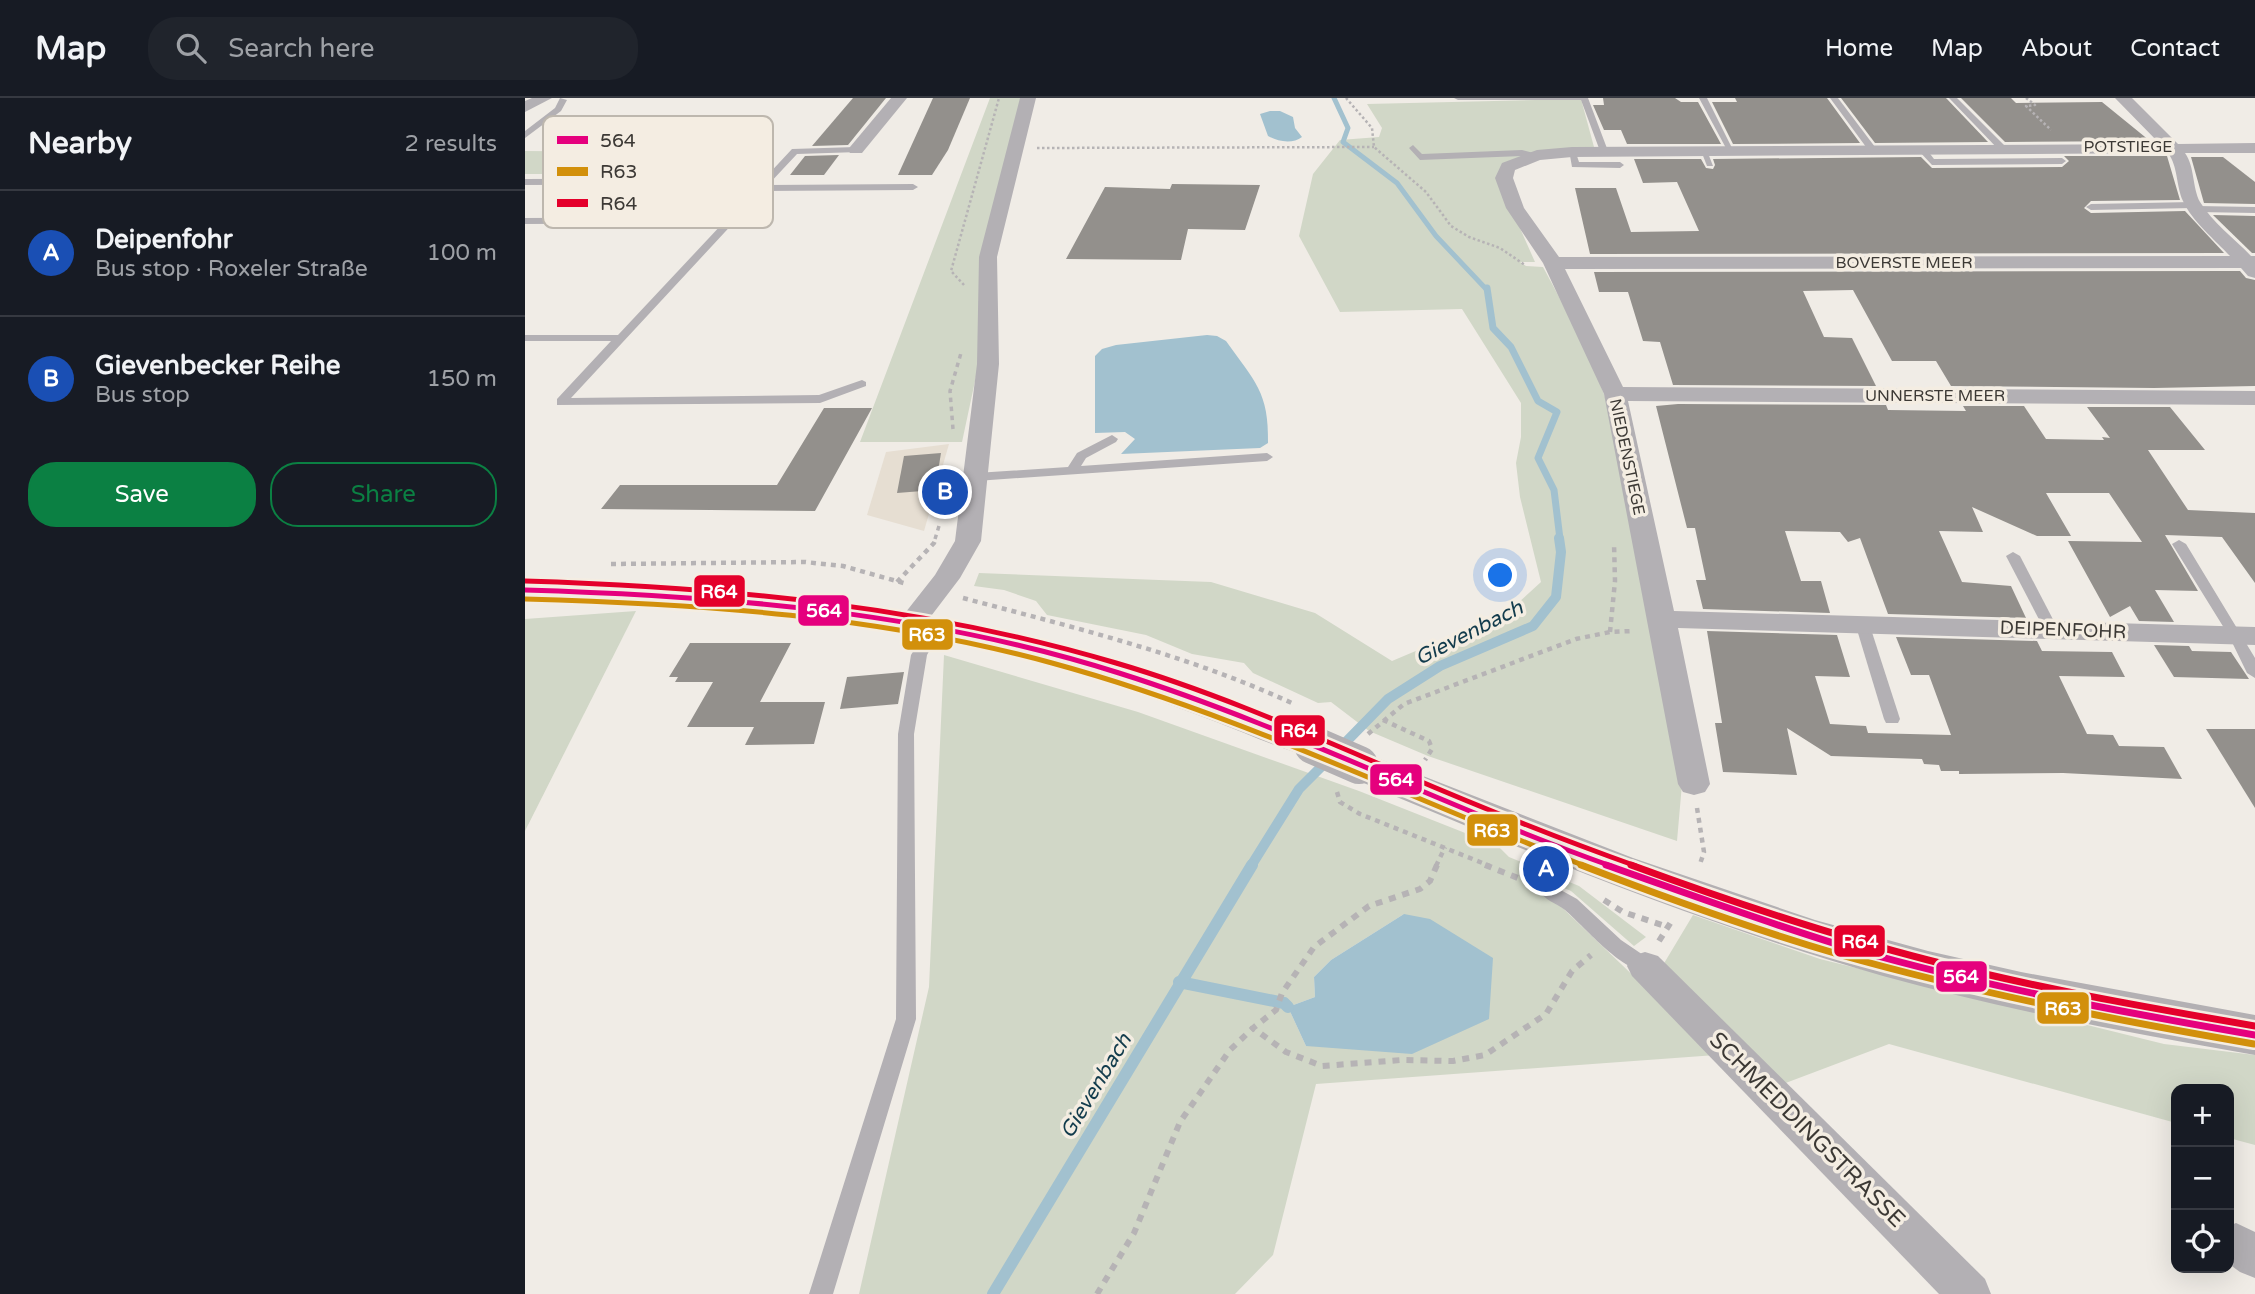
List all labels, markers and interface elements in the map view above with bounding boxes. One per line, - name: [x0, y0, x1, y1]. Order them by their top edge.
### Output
- search box: [148, 17, 638, 80]
- text: Map: [35, 29, 106, 68]
- icon: search: [172, 29, 210, 67]
- text: Search here: [228, 33, 374, 64]
- text: Home: [1825, 34, 1893, 63]
- text: Map: [1931, 34, 1983, 63]
- text: About: [2021, 34, 2092, 63]
- text: Contact: [2130, 34, 2220, 63]
- legend: [543, 116, 773, 228]
- text: Nearby: [28, 125, 132, 162]
- text: 2 results: [404, 130, 497, 158]
- text: 564: [600, 130, 636, 152]
- street label: POTSTIEGE: [2083, 137, 2173, 157]
- text: R63: [600, 161, 637, 183]
- text: R64: [600, 193, 637, 215]
- text: Deipenfohr: [95, 224, 233, 255]
- text: A: [42, 239, 60, 267]
- text: 100 m: [427, 239, 497, 267]
- street label: BOVERSTE MEER: [1835, 253, 1973, 273]
- text: Bus stop · Roxeler Straße: [95, 255, 368, 283]
- text: Gievenbecker Reihe: [95, 350, 341, 381]
- text: B: [43, 365, 59, 393]
- text: 150 m: [427, 365, 497, 393]
- text: Bus stop: [95, 381, 190, 409]
- street label: UNNERSTE MEER: [1865, 386, 2005, 406]
- street label: NIEDENSTIEGE: [1605, 397, 1649, 517]
- button: Save: [28, 462, 256, 527]
- button: Share: [270, 462, 497, 527]
- pin: B: [922, 466, 968, 518]
- your location: [1483, 558, 1517, 592]
- line badge: R64: [693, 574, 746, 608]
- text: R64: [700, 581, 738, 603]
- line badge: 564: [797, 594, 850, 627]
- water label: Gievenbach: [1411, 595, 1528, 671]
- text: 564: [806, 600, 842, 622]
- street label: DEIPENFOHR: [1999, 617, 2127, 643]
- line badge: R63: [901, 618, 954, 651]
- text: R63: [908, 624, 946, 646]
- line badge: R64: [1273, 714, 1326, 747]
- text: R64: [1280, 720, 1318, 742]
- line badge: 564: [1369, 763, 1423, 796]
- text: 564: [1378, 769, 1414, 791]
- line badge: R63: [1466, 813, 1519, 847]
- text: R63: [1473, 820, 1511, 842]
- pin: A: [1523, 843, 1569, 895]
- line badge: R64: [1833, 924, 1886, 958]
- text: R64: [1841, 931, 1879, 953]
- line badge: 564: [1935, 960, 1988, 993]
- text: 564: [1943, 966, 1979, 988]
- line badge: R63: [2036, 991, 2090, 1025]
- text: R63: [2044, 998, 2082, 1020]
- street label: SCHMEDDINGSTRASSE: [1703, 1026, 1911, 1234]
- water label: Gievenbach: [1055, 1028, 1138, 1143]
- map controls: [2171, 1084, 2234, 1273]
- button: +: [2171, 1084, 2234, 1147]
- button: −: [2171, 1147, 2234, 1210]
- button: locate: [2171, 1210, 2234, 1273]

